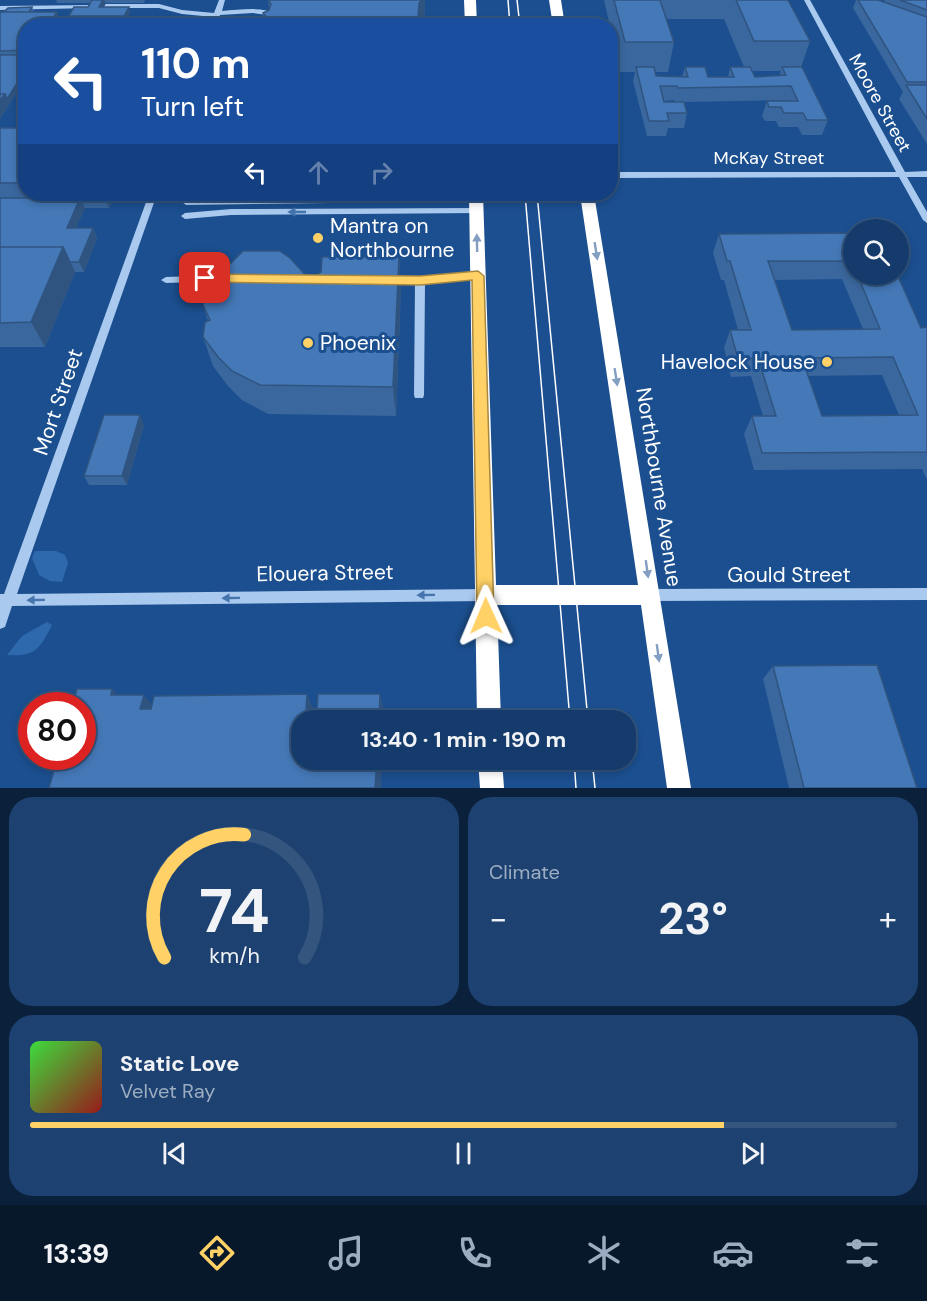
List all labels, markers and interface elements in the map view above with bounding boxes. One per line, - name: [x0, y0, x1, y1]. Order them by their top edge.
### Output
- text: 110 m: [141, 36, 251, 91]
- icon: left: [42, 42, 120, 120]
- street label: Moore Street: [843, 50, 917, 156]
- text: Turn left: [141, 89, 244, 124]
- street label: McKay Street: [714, 146, 824, 170]
- icon: left: [239, 156, 272, 189]
- icon: ahead: [302, 156, 335, 189]
- icon: right: [365, 156, 398, 189]
- one-way arrow: [287, 207, 306, 217]
- place label: Mantra on Northbourne: [330, 212, 454, 264]
- map controls: [843, 219, 909, 285]
- button: search: [843, 219, 909, 285]
- marker: Mantra on Northbourne: [311, 231, 325, 245]
- one-way arrow: [472, 233, 482, 252]
- one-way arrow: [592, 242, 601, 261]
- pin: [179, 252, 230, 303]
- icon: arrive: [188, 261, 221, 294]
- place label: Phoenix: [320, 329, 396, 357]
- marker: Phoenix: [301, 336, 315, 350]
- street label: Mort Street: [27, 345, 89, 459]
- place label: Havelock House: [661, 348, 815, 376]
- marker: Havelock House: [820, 355, 834, 369]
- one-way arrow: [612, 367, 621, 386]
- street label: Northbourne Avenue: [629, 385, 689, 589]
- street label: Elouera Street: [256, 558, 394, 588]
- one-way arrow: [642, 560, 651, 579]
- street label: Gould Street: [727, 561, 851, 589]
- position arrow: [454, 584, 518, 648]
- one-way arrow: [417, 591, 436, 600]
- one-way arrow: [222, 593, 241, 603]
- one-way arrow: [27, 595, 46, 604]
- one-way arrow: [654, 644, 663, 663]
- speed limit sign: 80: [18, 692, 96, 770]
- text: 13:40 · 1 min · 190 m: [361, 725, 566, 754]
- text: Climate: [489, 859, 560, 885]
- text: 74: [199, 870, 269, 951]
- text: 23°: [658, 889, 728, 948]
- text: −: [489, 897, 507, 940]
- text: +: [879, 897, 897, 940]
- text: km/h: [209, 943, 259, 971]
- text: Static Love: [120, 1049, 240, 1078]
- text: Velvet Ray: [120, 1078, 215, 1104]
- icon: previous: [158, 1137, 191, 1170]
- icon: pause: [447, 1137, 480, 1170]
- icon: next: [736, 1137, 769, 1170]
- icon: directions: [196, 1232, 238, 1274]
- icon: music: [325, 1232, 367, 1274]
- icon: phone: [454, 1232, 496, 1274]
- icon: climate: [583, 1232, 625, 1274]
- icon: car: [712, 1232, 754, 1274]
- icon: filters: [841, 1232, 883, 1274]
- text: 13:39: [44, 1236, 109, 1271]

